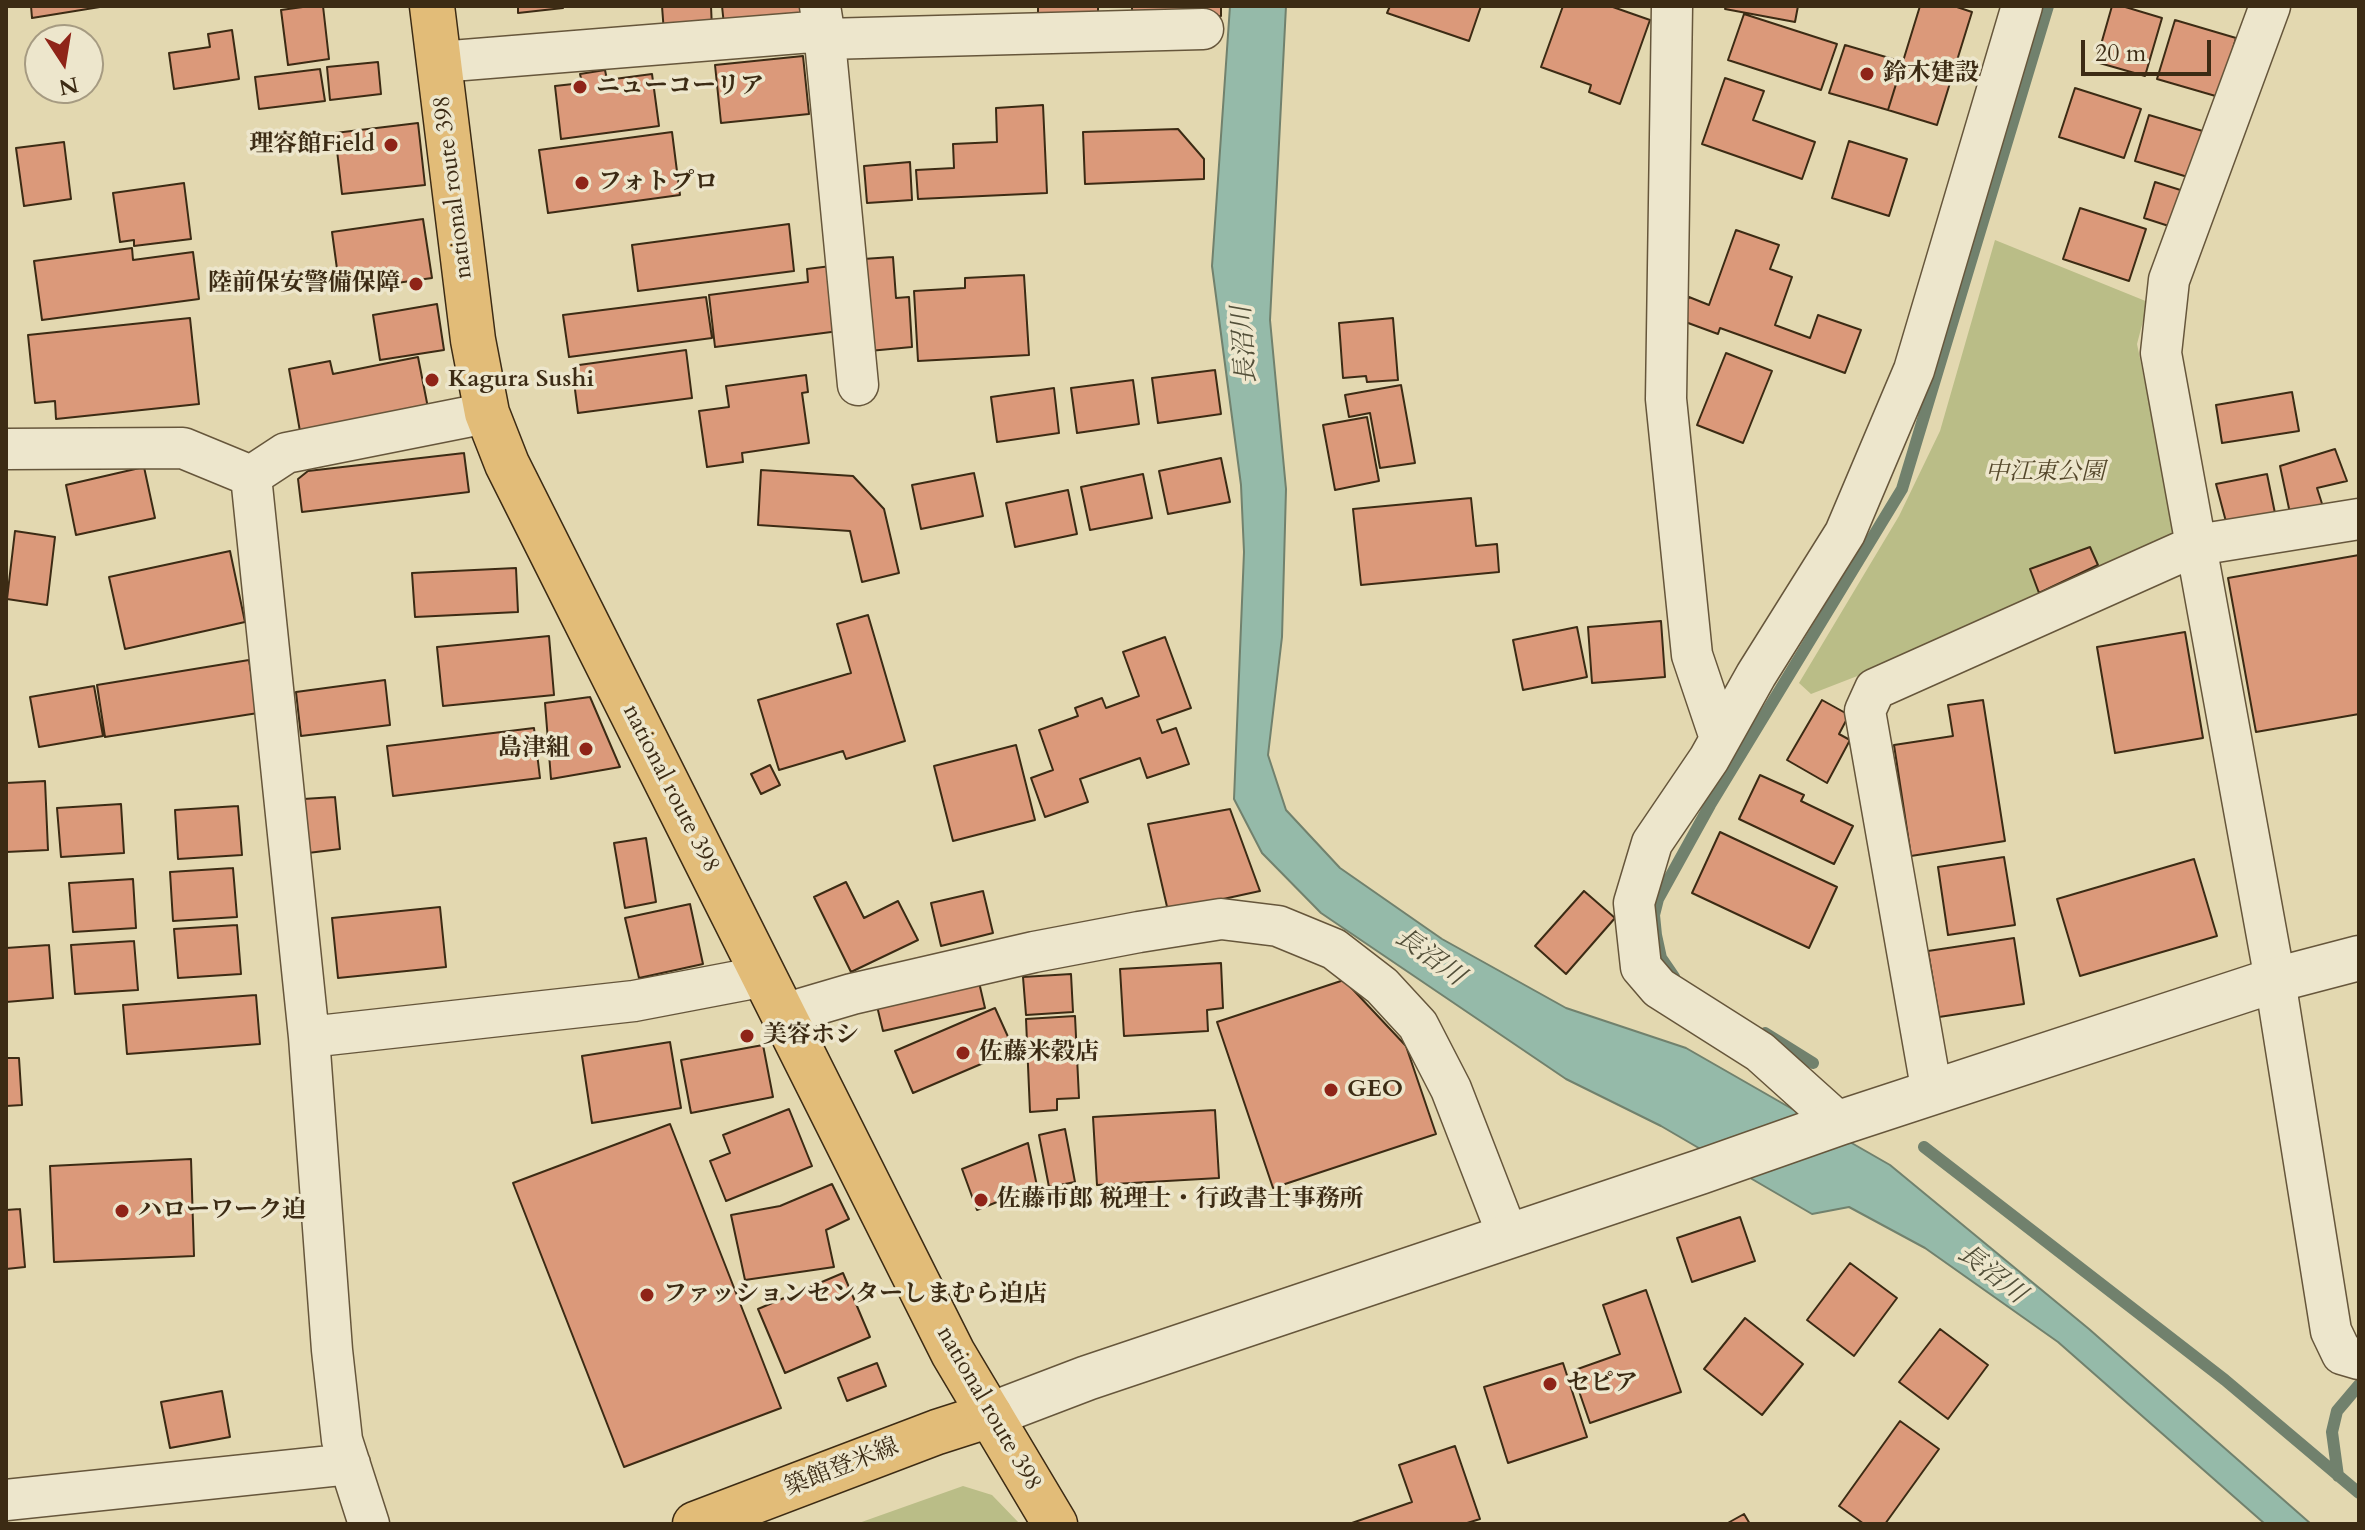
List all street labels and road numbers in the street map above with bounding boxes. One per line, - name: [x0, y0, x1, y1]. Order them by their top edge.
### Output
- street label: national route 398: [428, 94, 480, 280]
- street label: national route 398: [615, 700, 725, 878]
- street label: national route 398: [929, 1322, 1047, 1496]
- street label: 築館登米線: [781, 1433, 903, 1503]

